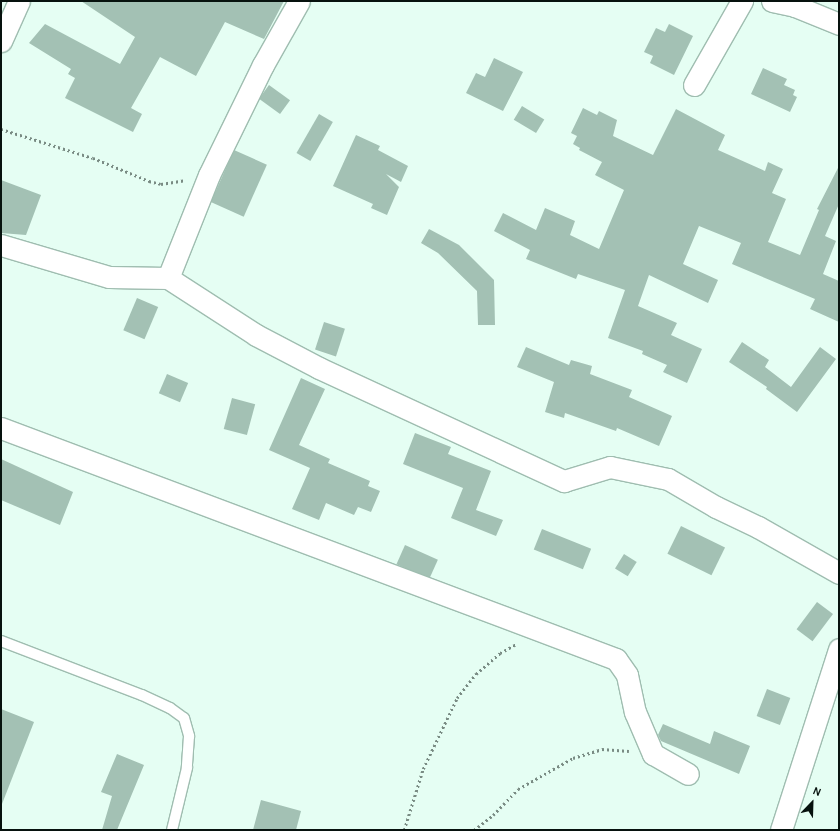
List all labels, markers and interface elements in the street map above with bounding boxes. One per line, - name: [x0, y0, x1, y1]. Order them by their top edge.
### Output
- north arrow: [792, 783, 832, 823]
- text: N: [811, 784, 823, 799]

